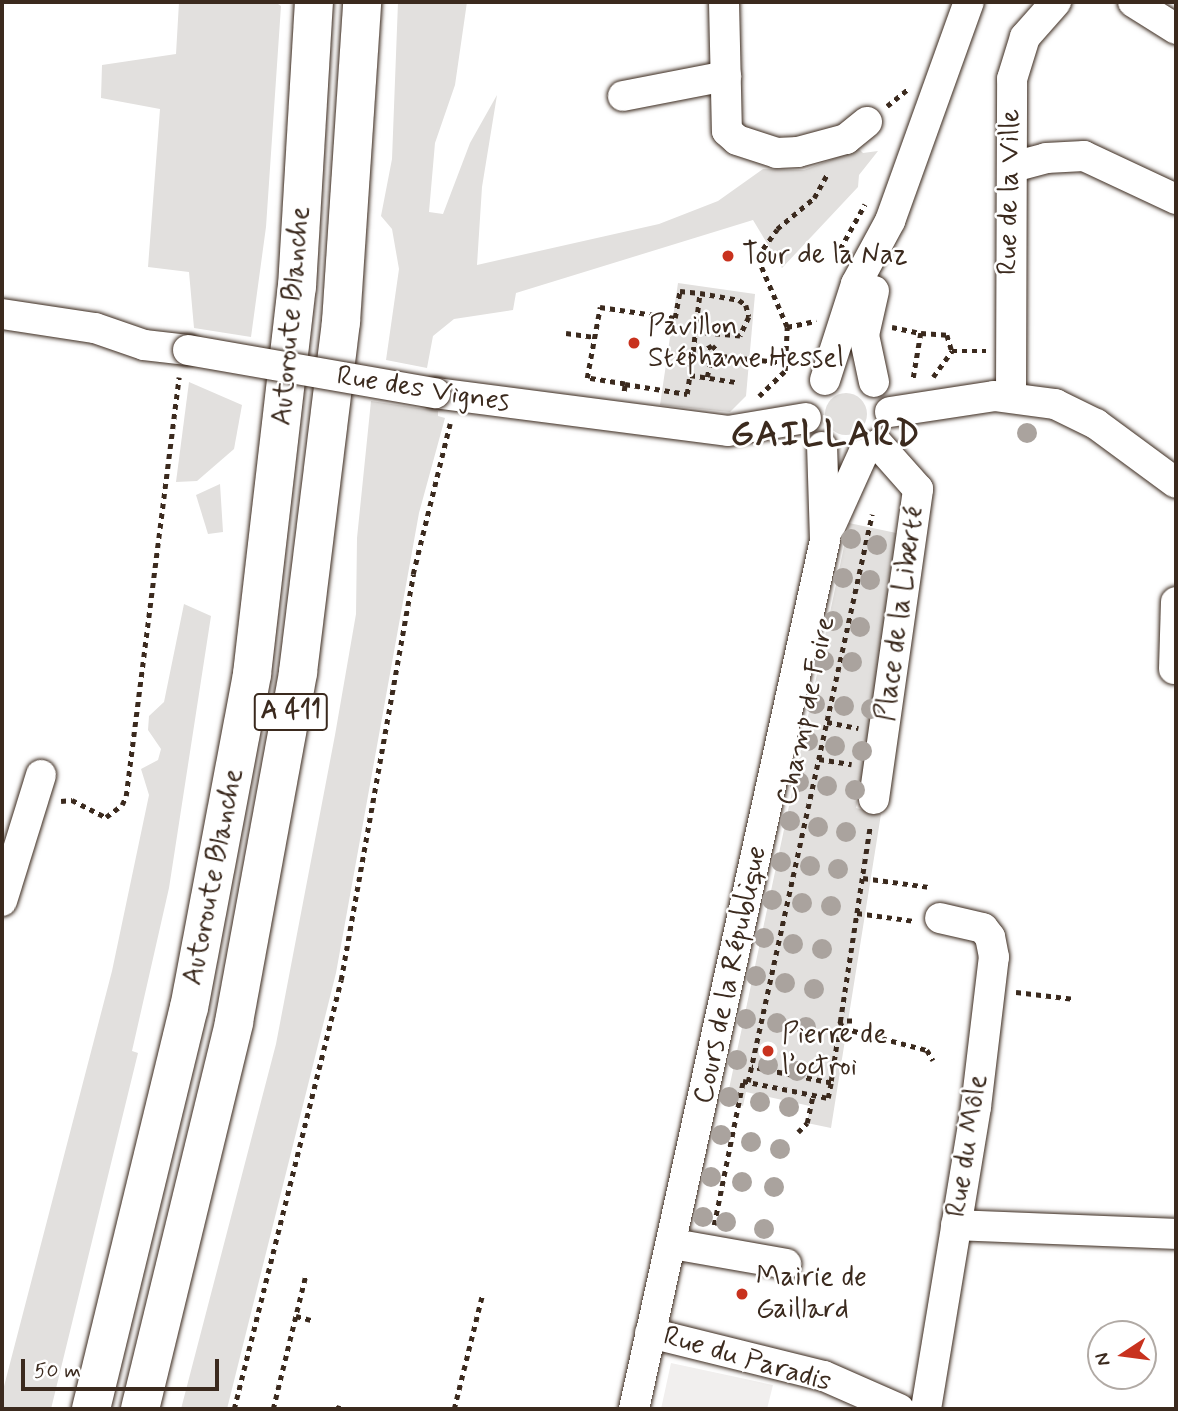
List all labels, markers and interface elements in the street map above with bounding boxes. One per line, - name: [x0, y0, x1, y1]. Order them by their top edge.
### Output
- street label: Rue de la Ville: [992, 110, 1028, 274]
- street label: Autoroute Blanche: [265, 201, 319, 431]
- place label: Tour de la Naz: [742, 239, 908, 273]
- marker: Tour de la Naz: [720, 248, 736, 264]
- place label: Pavillon Stéphane Hessel: [648, 310, 843, 376]
- marker: Pavillon Stéphane Hessel: [626, 335, 642, 351]
- street label: Rue des Vignes: [331, 359, 515, 421]
- district label: GAILLARD: [733, 414, 919, 456]
- street label: Place de la Liberté: [869, 504, 933, 724]
- street label: Champ de Foire: [771, 615, 843, 807]
- road number: A 411: [252, 690, 330, 734]
- street label: Autoroute Blanche: [176, 762, 252, 992]
- street label: Cours de la République: [687, 844, 775, 1106]
- place label: Pierre de l’octroi: [782, 1018, 887, 1084]
- marker: Pierre de l’octroi: [760, 1043, 776, 1059]
- street label: Rue du Môle: [941, 1075, 995, 1217]
- place label: Mairie de Gaillard: [756, 1261, 868, 1327]
- marker: Mairie de Gaillard: [734, 1286, 750, 1302]
- street label: Rue du Paradis: [661, 1320, 833, 1400]
- north arrow: [1087, 1320, 1157, 1390]
- scale bar: [24, 1344, 222, 1388]
- text: N: [1089, 1350, 1117, 1368]
- text: 50 m: [34, 1357, 81, 1385]

